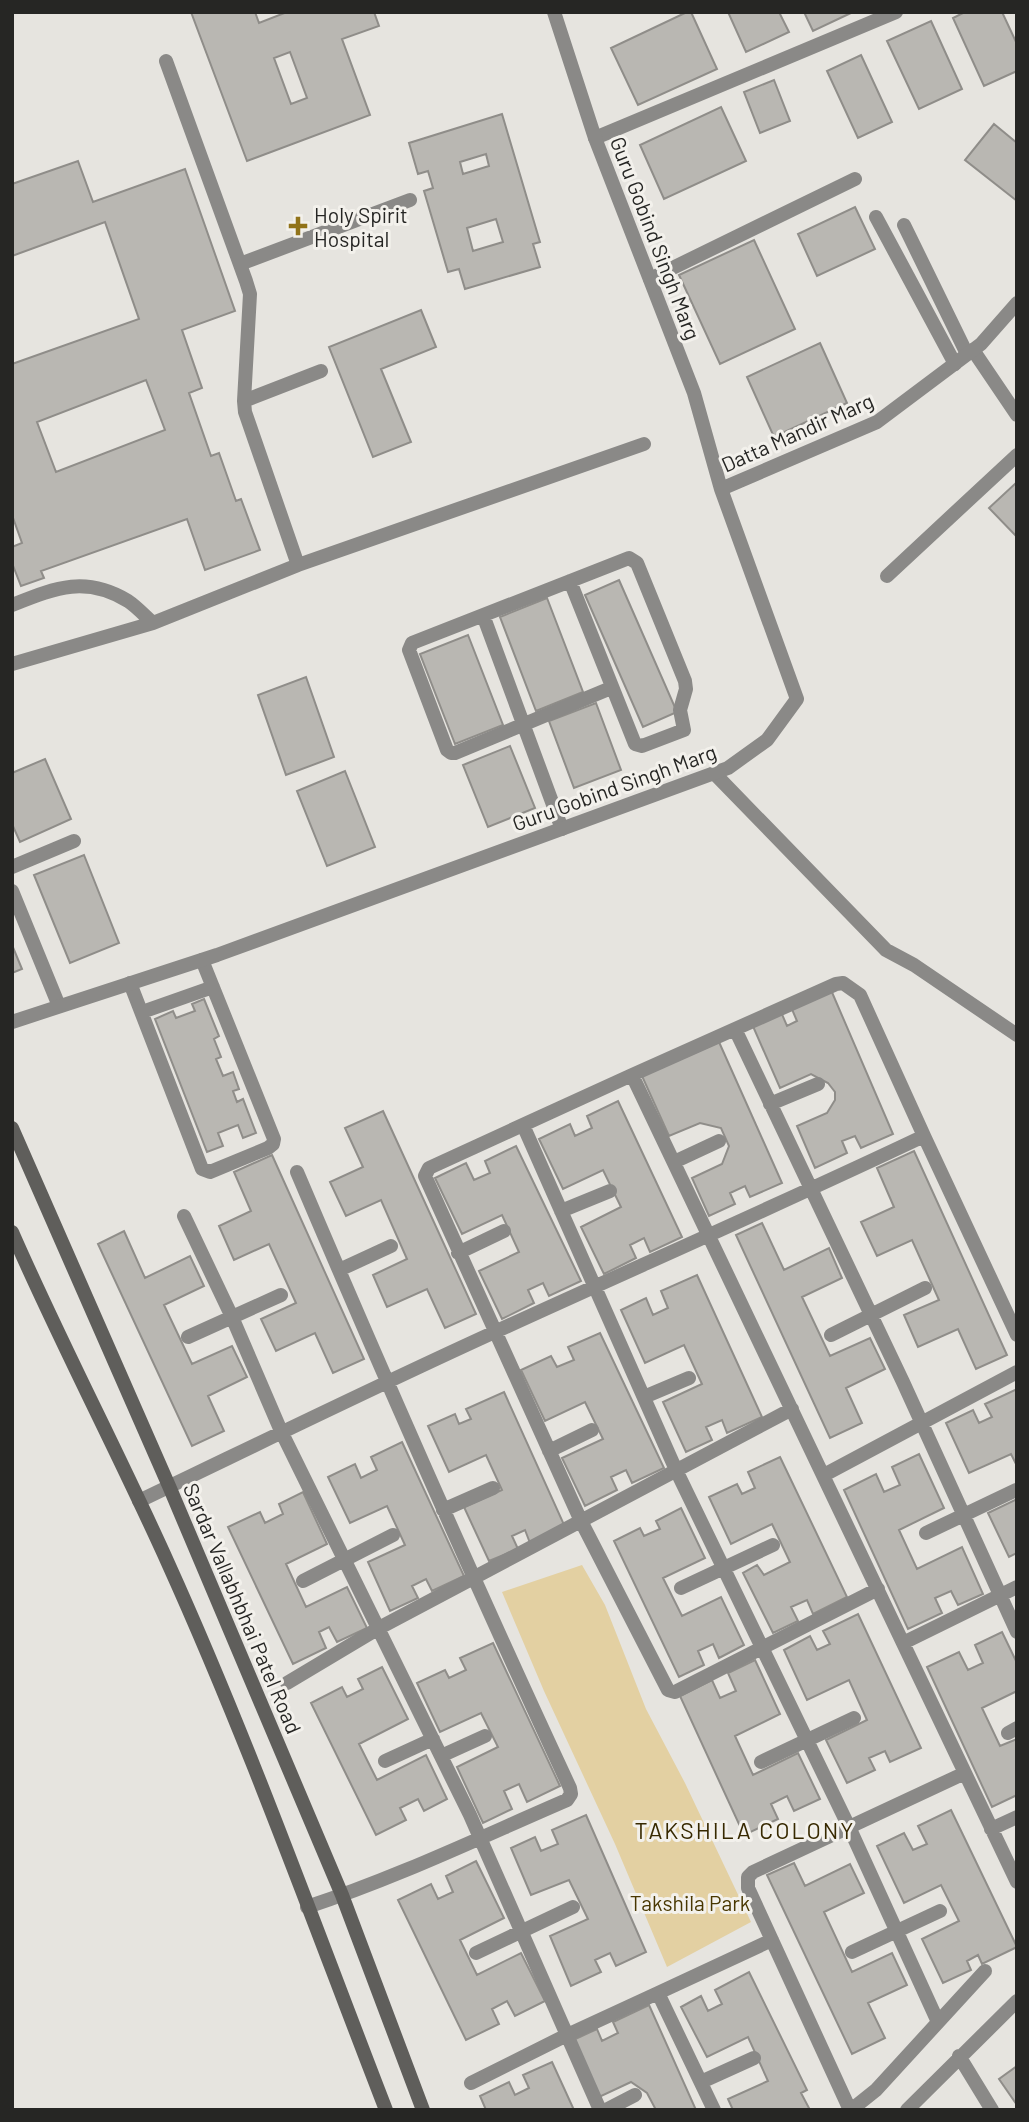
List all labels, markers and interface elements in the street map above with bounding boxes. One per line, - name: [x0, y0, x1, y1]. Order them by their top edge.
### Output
- street label: Guru Gobind Singh Marg: [606, 133, 706, 343]
- place label: Holy Spirit Hospital: [314, 202, 408, 251]
- marker: Holy Spirit Hospital: [288, 216, 308, 236]
- street label: Datta Mandir Marg: [717, 387, 877, 477]
- street label: Guru Gobind Singh Marg: [509, 738, 719, 836]
- street label: Sardar Vallabhbhai Patel Road: [179, 1479, 307, 1737]
- district label: TAKSHILA COLONY: [635, 1816, 855, 1844]
- park label: Takshila Park: [630, 1890, 750, 1915]

